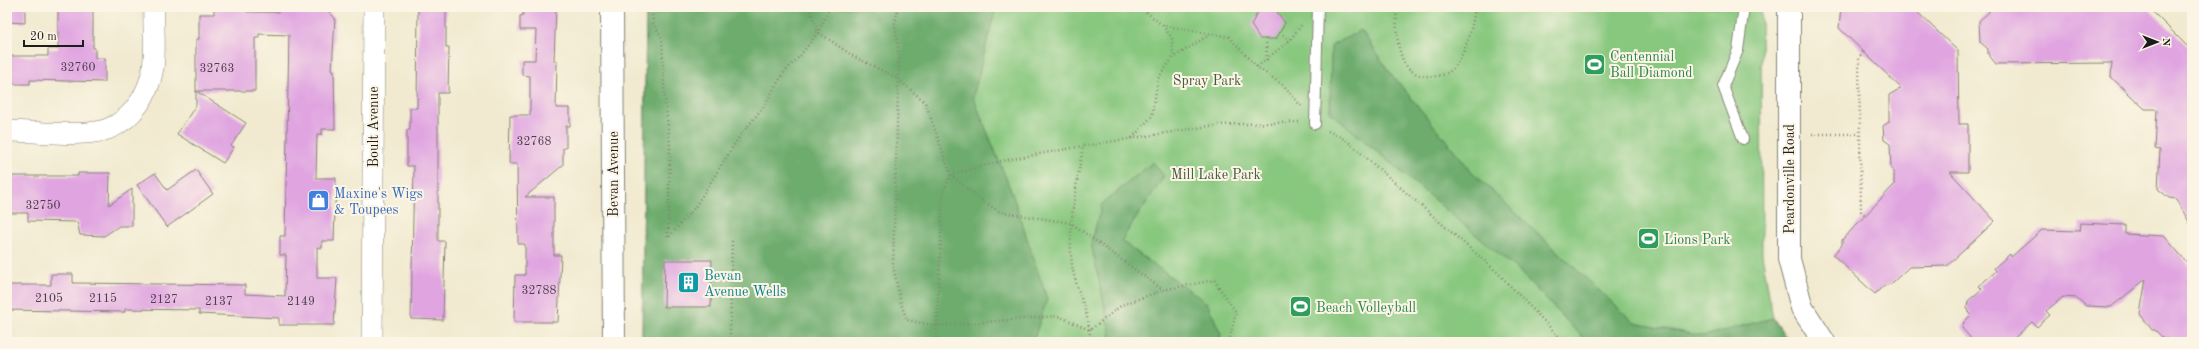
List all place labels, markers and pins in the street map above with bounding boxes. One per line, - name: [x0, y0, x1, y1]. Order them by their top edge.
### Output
- place label: Centennial Ball Diamond: [1610, 50, 1693, 80]
- sports icon: Centennial Ball Diamond: [1582, 51, 1608, 77]
- place label: Maxine's Wigs & Toupees: [334, 187, 423, 217]
- shop icon: Maxine's Wigs & Toupees: [306, 188, 332, 214]
- sports icon: Lions Park: [1636, 226, 1662, 252]
- place label: Lions Park: [1664, 233, 1731, 247]
- place label: Bevan Avenue Wells: [704, 269, 786, 299]
- building icon: Bevan Avenue Wells: [675, 270, 701, 296]
- sports icon: Beach Volleyball: [1287, 294, 1313, 320]
- place label: Beach Volleyball: [1316, 301, 1416, 315]

